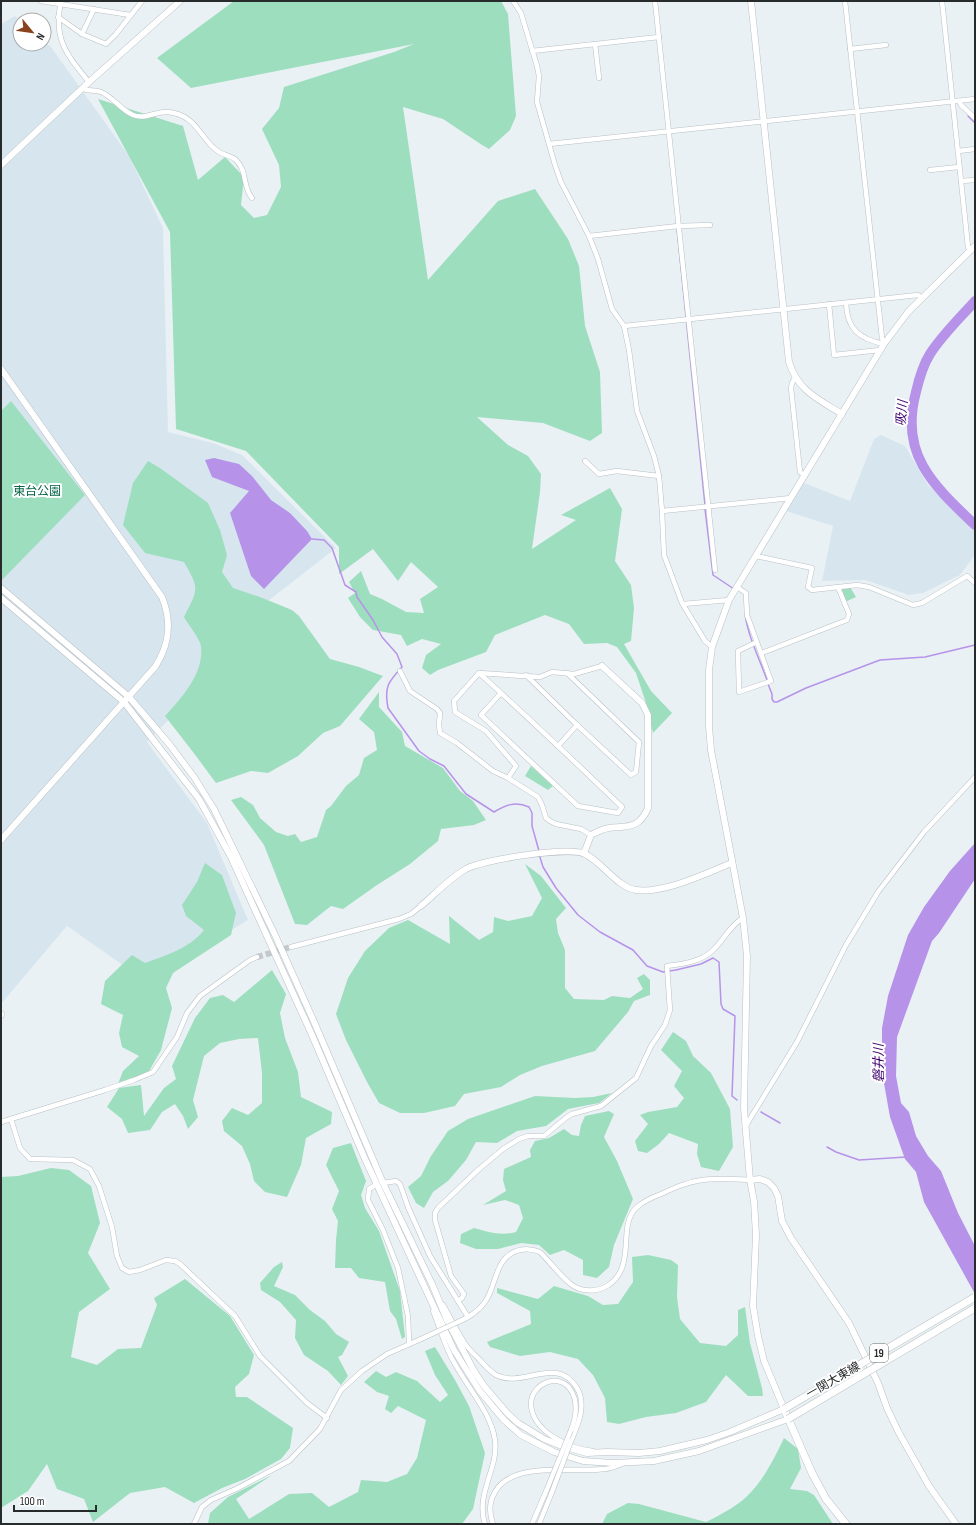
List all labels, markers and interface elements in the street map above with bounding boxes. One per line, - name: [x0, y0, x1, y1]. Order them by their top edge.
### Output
- north arrow: [12, 12, 52, 52]
- text: N: [33, 31, 47, 42]
- water label: 吸川: [893, 397, 911, 427]
- park label: 東台公園: [13, 484, 61, 499]
- water label: 磐井川: [871, 1041, 887, 1083]
- road number: 19: [870, 1344, 888, 1362]
- street label: 一関大東線: [804, 1359, 863, 1402]
- scale bar: [14, 1487, 96, 1513]
- text: 100 m: [20, 1494, 45, 1509]

